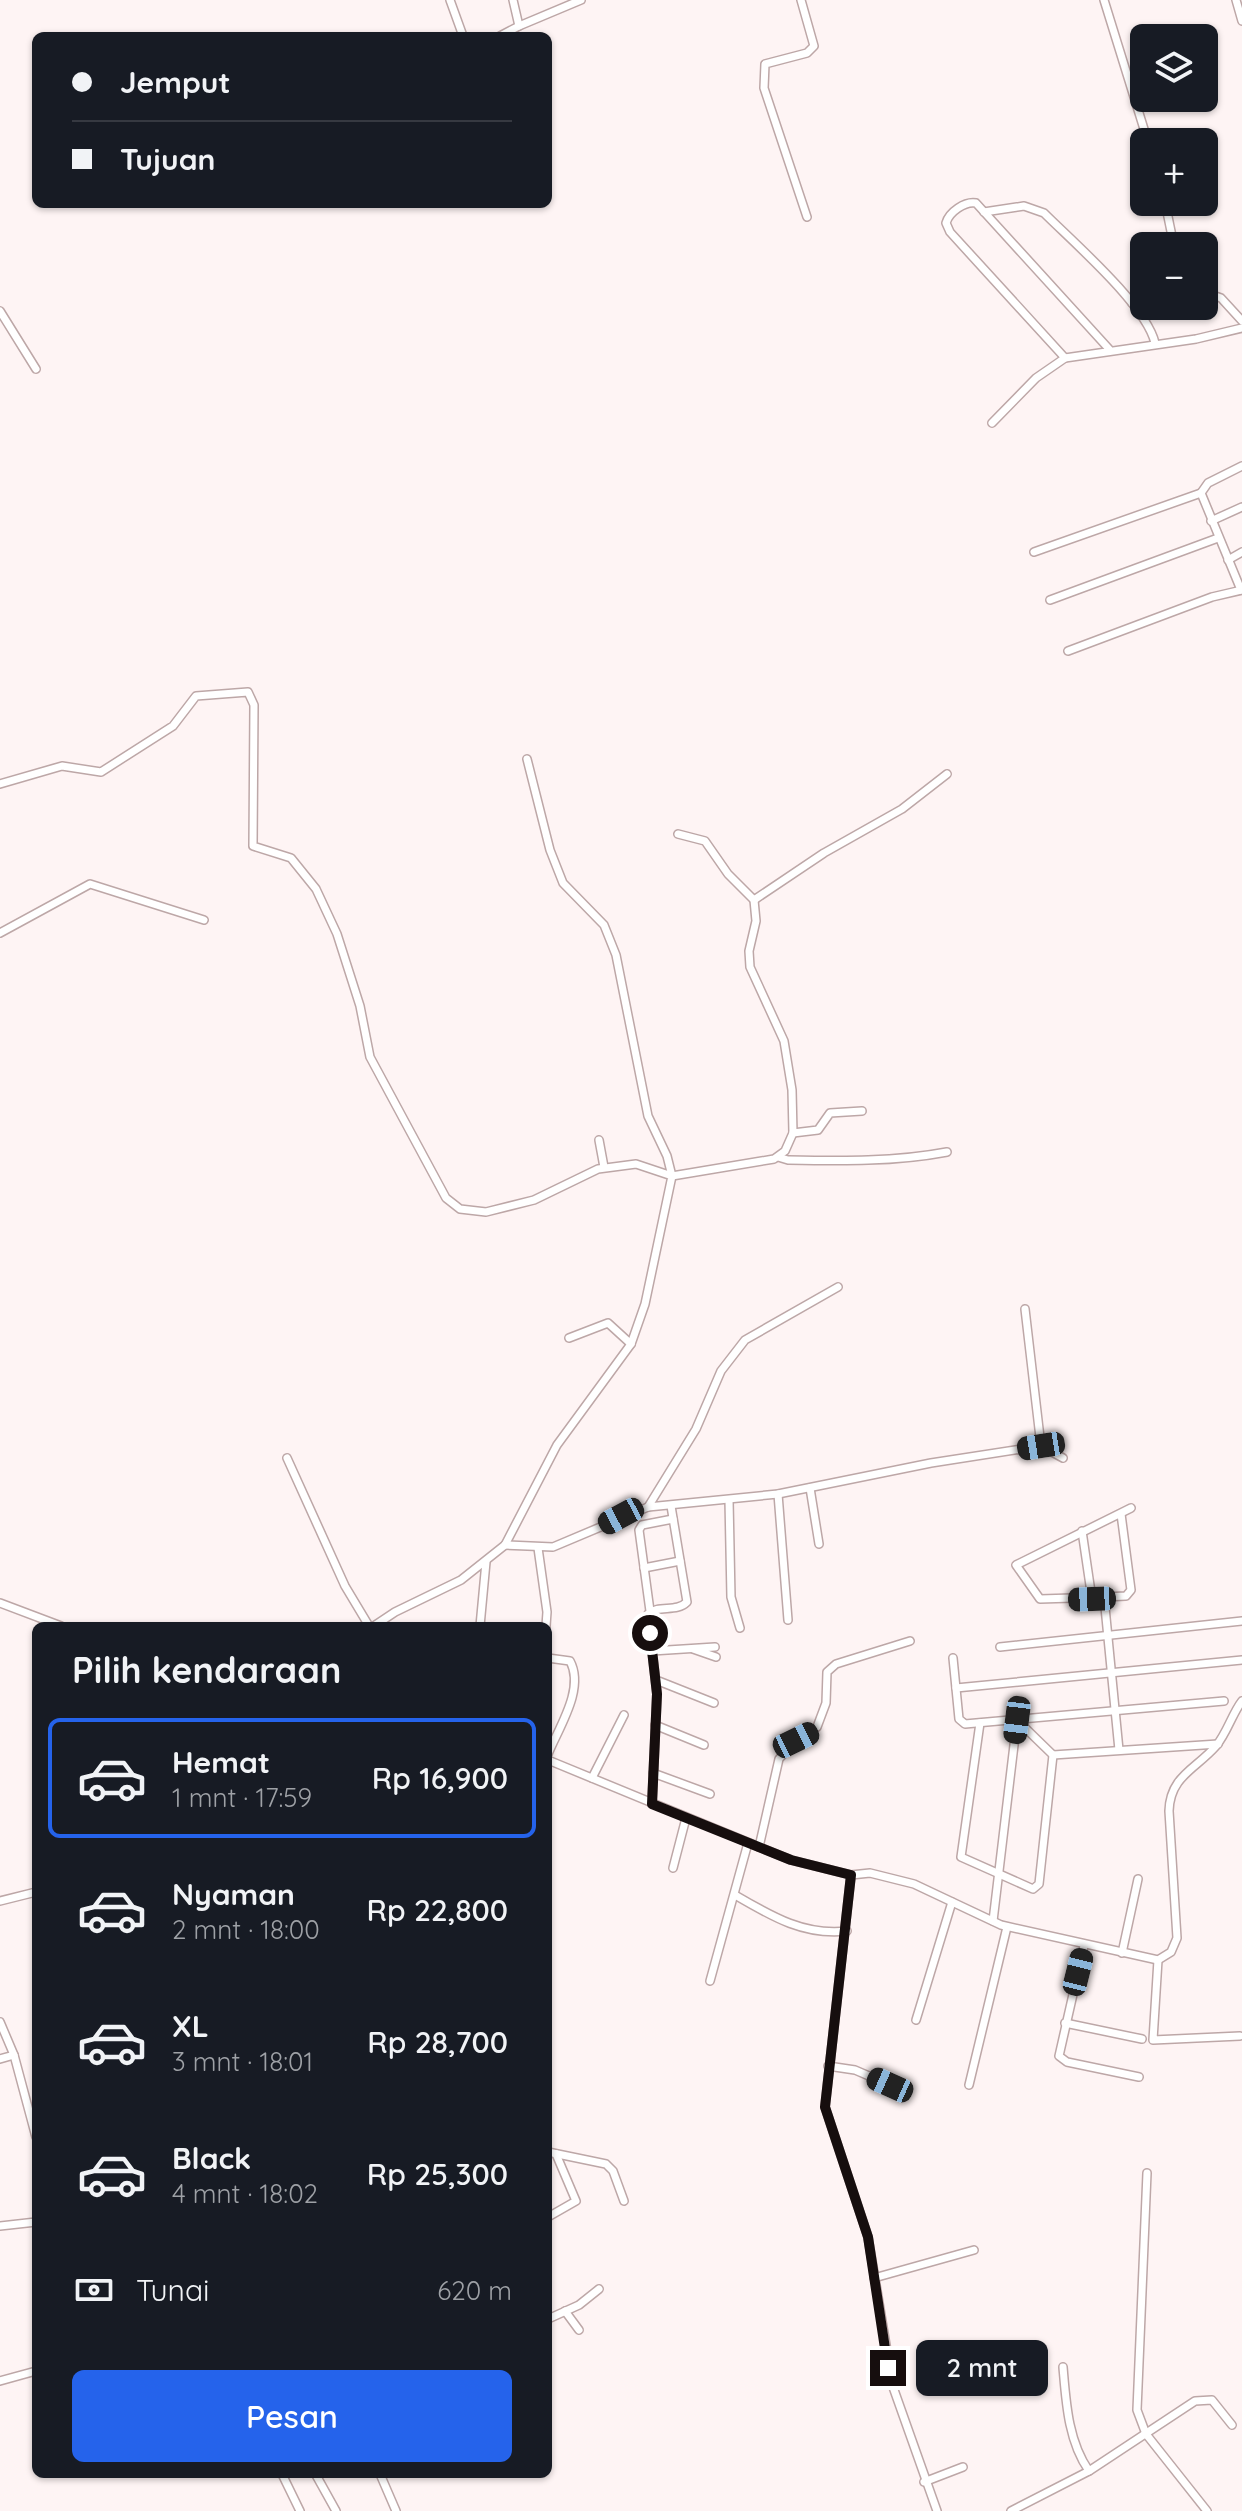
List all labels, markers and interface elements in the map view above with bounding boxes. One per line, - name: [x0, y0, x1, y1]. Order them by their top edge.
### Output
- map controls: [1130, 24, 1218, 320]
- button: layers: [1130, 24, 1218, 112]
- text: Jemput: [120, 63, 231, 101]
- button: +: [1130, 128, 1218, 216]
- text: Tujuan: [120, 140, 215, 178]
- button: −: [1130, 232, 1218, 320]
- car: [1015, 1430, 1067, 1462]
- car: [594, 1494, 648, 1538]
- car: [1068, 1586, 1116, 1612]
- route start: [632, 1615, 668, 1651]
- text: Pilih kendaraan: [72, 1647, 341, 1692]
- car: [1002, 1695, 1032, 1745]
- car: [769, 1719, 823, 1761]
- icon: car: [76, 1742, 148, 1814]
- text: Hemat: [172, 1743, 270, 1781]
- text: Rp 16,900: [372, 1759, 508, 1797]
- text: 1 mnt · 17:59: [172, 1781, 312, 1814]
- icon: car: [76, 1874, 148, 1946]
- text: Nyaman: [172, 1875, 295, 1913]
- text: Rp 22,800: [366, 1891, 508, 1929]
- text: 2 mnt · 18:00: [172, 1913, 320, 1946]
- car: [1061, 1946, 1095, 1998]
- icon: car: [76, 2006, 148, 2078]
- text: XL: [172, 2007, 209, 2045]
- text: Rp 28,700: [367, 2023, 508, 2061]
- text: 3 mnt · 18:01: [172, 2045, 313, 2078]
- car: [863, 2064, 917, 2106]
- icon: car: [76, 2138, 148, 2210]
- text: Black: [172, 2139, 251, 2177]
- text: Rp 25,300: [367, 2155, 508, 2193]
- text: 4 mnt · 18:02: [172, 2177, 318, 2210]
- icon: cash: [72, 2268, 116, 2312]
- text: Tunai: [136, 2271, 210, 2309]
- text: 620 m: [437, 2274, 512, 2307]
- callout: 2 mnt: [916, 2340, 1048, 2396]
- route end: [870, 2350, 906, 2386]
- text: 2 mnt: [946, 2351, 1018, 2384]
- button: Pesan: [72, 2370, 512, 2462]

